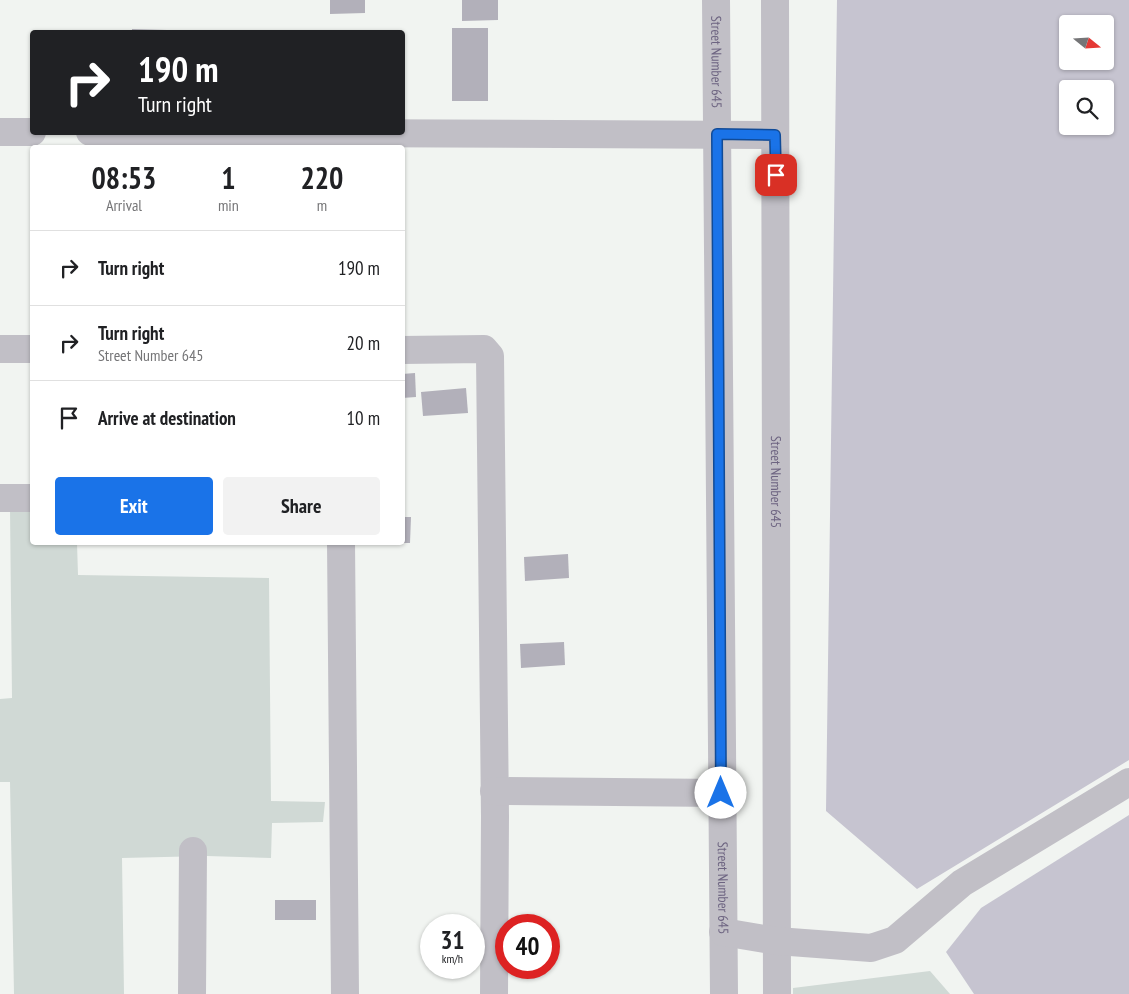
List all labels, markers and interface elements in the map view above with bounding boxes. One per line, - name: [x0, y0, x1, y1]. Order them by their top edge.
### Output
- north arrow: [1059, 15, 1114, 70]
- map controls: [1059, 15, 1114, 135]
- street label: Street Number 645: [707, 16, 726, 108]
- text: 190 m: [138, 46, 219, 92]
- icon: right: [55, 50, 120, 115]
- button: search: [1059, 80, 1114, 135]
- text: Turn right: [138, 90, 212, 118]
- pin: [755, 154, 797, 196]
- text: 08:53: [92, 158, 156, 197]
- text: 1: [221, 158, 236, 197]
- text: 220: [300, 158, 343, 197]
- icon: arrive: [762, 161, 790, 189]
- text: Arrival: [106, 195, 142, 215]
- text: min: [218, 195, 239, 215]
- text: m: [317, 195, 327, 215]
- icon: right: [55, 254, 83, 282]
- text: Turn right: [98, 256, 164, 280]
- text: 190 m: [338, 256, 380, 280]
- text: Turn right: [98, 321, 164, 345]
- icon: right: [55, 329, 83, 357]
- text: 20 m: [347, 331, 380, 355]
- text: Street Number 645: [98, 345, 203, 365]
- icon: arrive: [55, 404, 83, 432]
- text: Arrive at destination: [98, 406, 236, 430]
- text: 10 m: [347, 406, 380, 430]
- street label: Street Number 645: [767, 436, 785, 528]
- button: Exit: [55, 477, 213, 535]
- button: Share: [223, 477, 380, 535]
- position arrow: [694, 766, 746, 818]
- street label: Street Number 645: [714, 842, 733, 934]
- speed limit sign: 40: [495, 914, 560, 979]
- text: 31: [441, 924, 464, 956]
- text: km/h: [442, 951, 463, 966]

